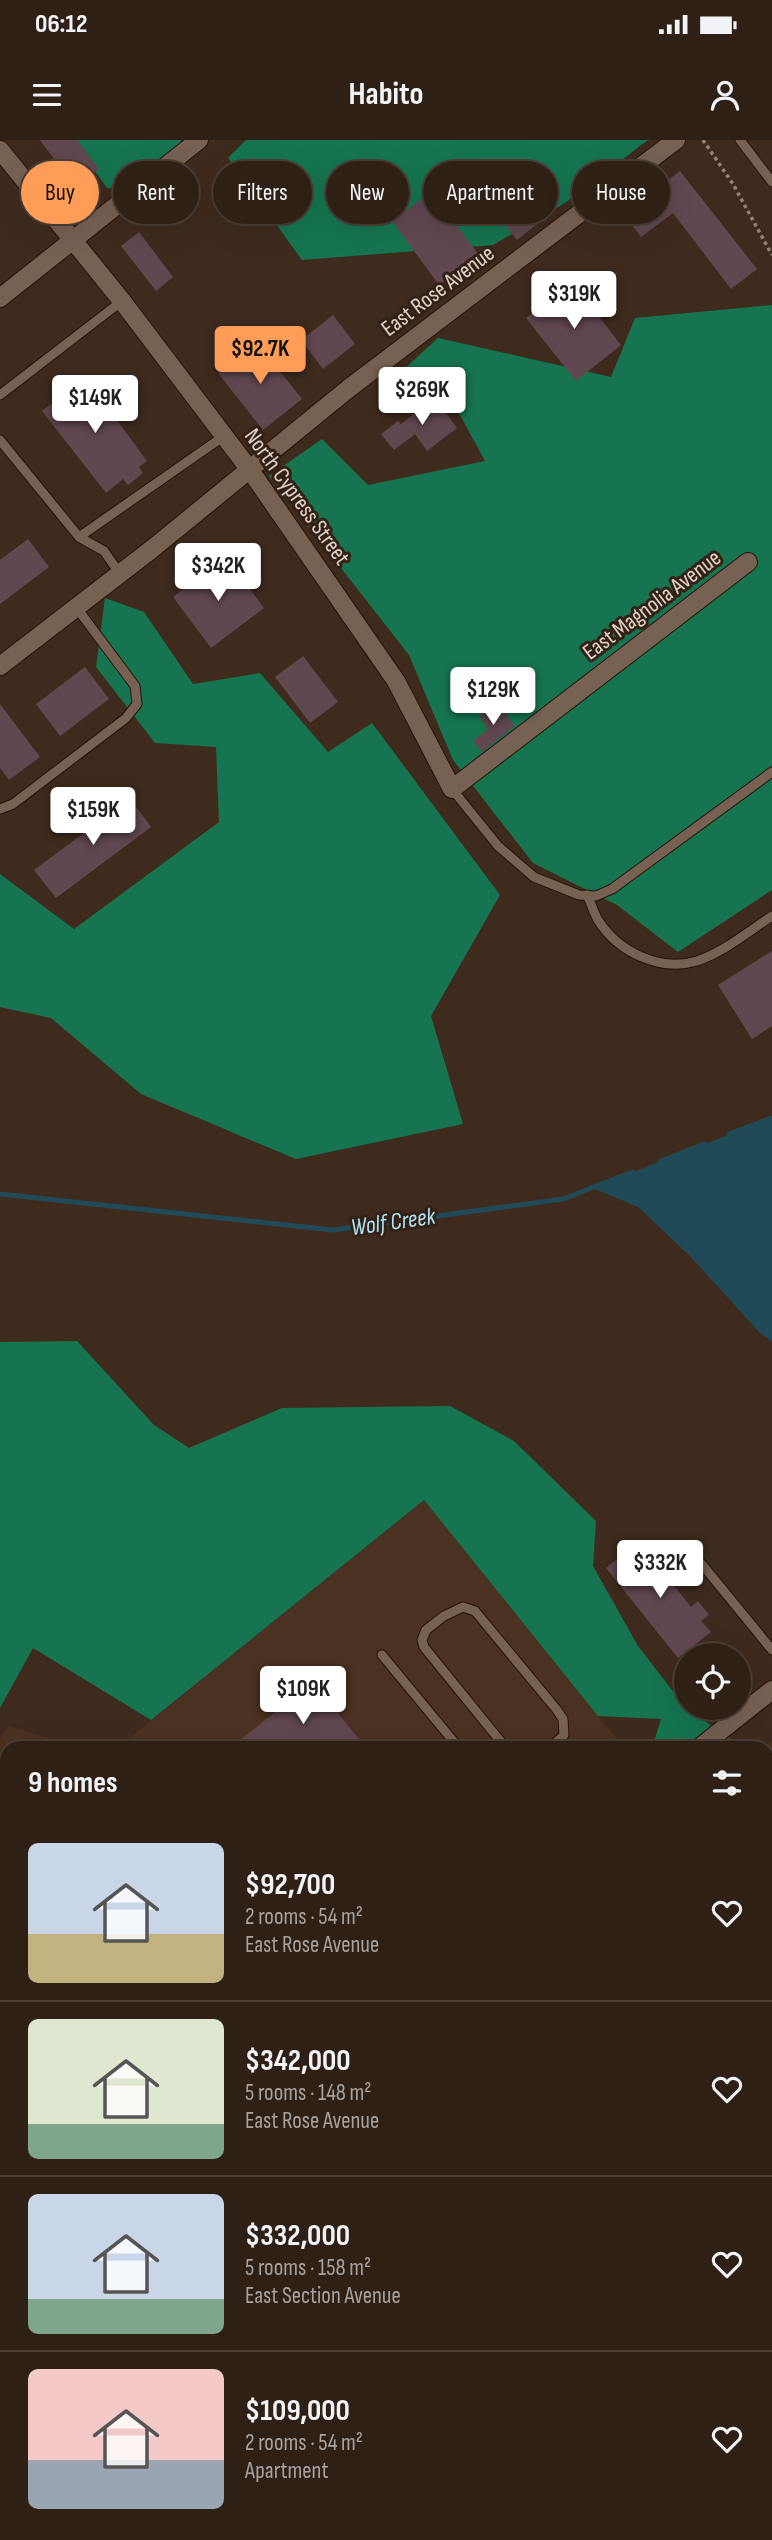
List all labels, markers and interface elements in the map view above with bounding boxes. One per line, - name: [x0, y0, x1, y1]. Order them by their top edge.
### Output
- text: 06:12: [35, 9, 87, 40]
- text: Habito: [349, 75, 423, 114]
- icon: menu: [28, 76, 66, 114]
- icon: person: [706, 76, 744, 114]
- chip: Buy: [21, 161, 99, 224]
- chip: Rent: [113, 161, 199, 224]
- chip: Filters: [213, 161, 312, 224]
- chip: New: [326, 161, 409, 224]
- chip: Apartment: [423, 161, 558, 224]
- chip: House: [572, 161, 670, 224]
- street label: East Rose Avenue: [376, 239, 500, 343]
- pin: $319K: [525, 272, 623, 331]
- text: $319K: [547, 280, 601, 308]
- pin: $92.7K: [203, 327, 317, 386]
- text: $92.7K: [231, 335, 289, 363]
- pin: $269K: [373, 368, 471, 427]
- pin: $149K: [46, 376, 144, 435]
- text: $269K: [395, 376, 449, 404]
- text: $149K: [68, 384, 122, 412]
- street label: North Cypress Street: [238, 423, 356, 571]
- pin: $342K: [169, 544, 267, 603]
- street label: East Magnolia Avenue: [577, 544, 727, 666]
- text: $342K: [191, 552, 245, 580]
- pin: $129K: [444, 668, 542, 727]
- text: $129K: [466, 676, 520, 704]
- pin: $159K: [44, 788, 142, 847]
- text: $159K: [66, 796, 120, 824]
- water label: Wolf Creek: [349, 1202, 438, 1242]
- pin: $332K: [611, 1540, 709, 1600]
- text: $332K: [633, 1549, 687, 1577]
- map controls: [674, 1643, 751, 1720]
- button: locate: [674, 1643, 751, 1720]
- pin: $109K: [254, 1666, 352, 1726]
- text: $109K: [276, 1675, 330, 1703]
- icon: filters: [708, 1764, 746, 1802]
- text: 9 homes: [28, 1765, 118, 1801]
- text: $92,700: [245, 1867, 335, 1903]
- icon: home: [84, 1871, 168, 1955]
- icon: heart: [708, 1894, 746, 1932]
- text: 2 rooms · 54 m²: [245, 1903, 363, 1931]
- text: East Rose Avenue: [245, 1931, 379, 1959]
- text: $342,000: [245, 2043, 351, 2079]
- icon: home: [84, 2047, 168, 2131]
- icon: heart: [708, 2070, 746, 2108]
- text: 5 rooms · 148 m²: [245, 2079, 372, 2107]
- text: East Rose Avenue: [245, 2107, 379, 2135]
- text: $332,000: [245, 2218, 350, 2254]
- icon: home: [84, 2222, 168, 2306]
- icon: heart: [708, 2245, 746, 2283]
- text: 5 rooms · 158 m²: [245, 2254, 371, 2282]
- text: East Section Avenue: [245, 2282, 401, 2310]
- text: $109,000: [245, 2393, 350, 2429]
- icon: home: [84, 2397, 168, 2481]
- icon: heart: [708, 2420, 746, 2458]
- text: 2 rooms · 54 m²: [245, 2429, 363, 2457]
- text: Apartment: [245, 2457, 329, 2485]

